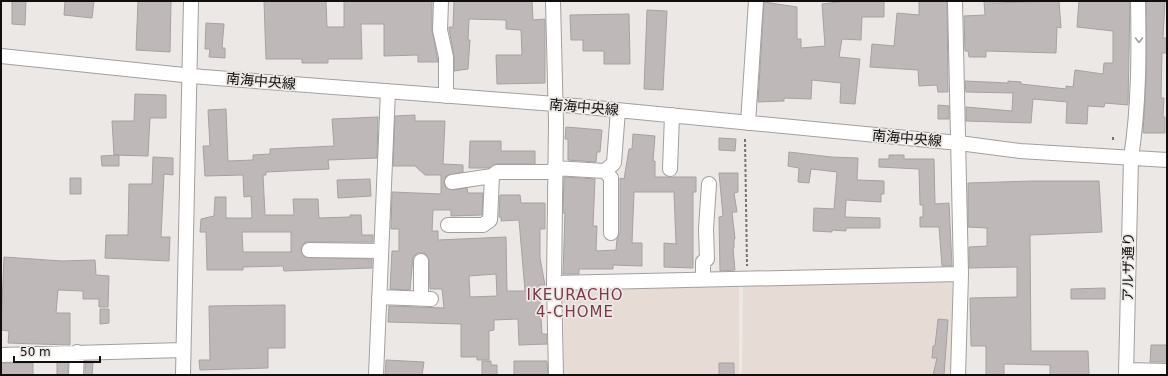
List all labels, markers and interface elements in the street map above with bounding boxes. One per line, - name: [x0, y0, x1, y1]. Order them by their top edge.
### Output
- one-way arrow: [1135, 37, 1143, 43]
- street label: 南海中央線: [225, 70, 297, 92]
- street label: 南海中央線: [548, 96, 620, 118]
- street label: 南海中央線: [871, 127, 943, 149]
- street label: アルザ通り: [1119, 232, 1137, 302]
- district label: IKEURACHO 4-CHOME: [526, 286, 624, 321]
- scale bar: [14, 338, 100, 364]
- text: 50 m: [20, 345, 51, 359]

